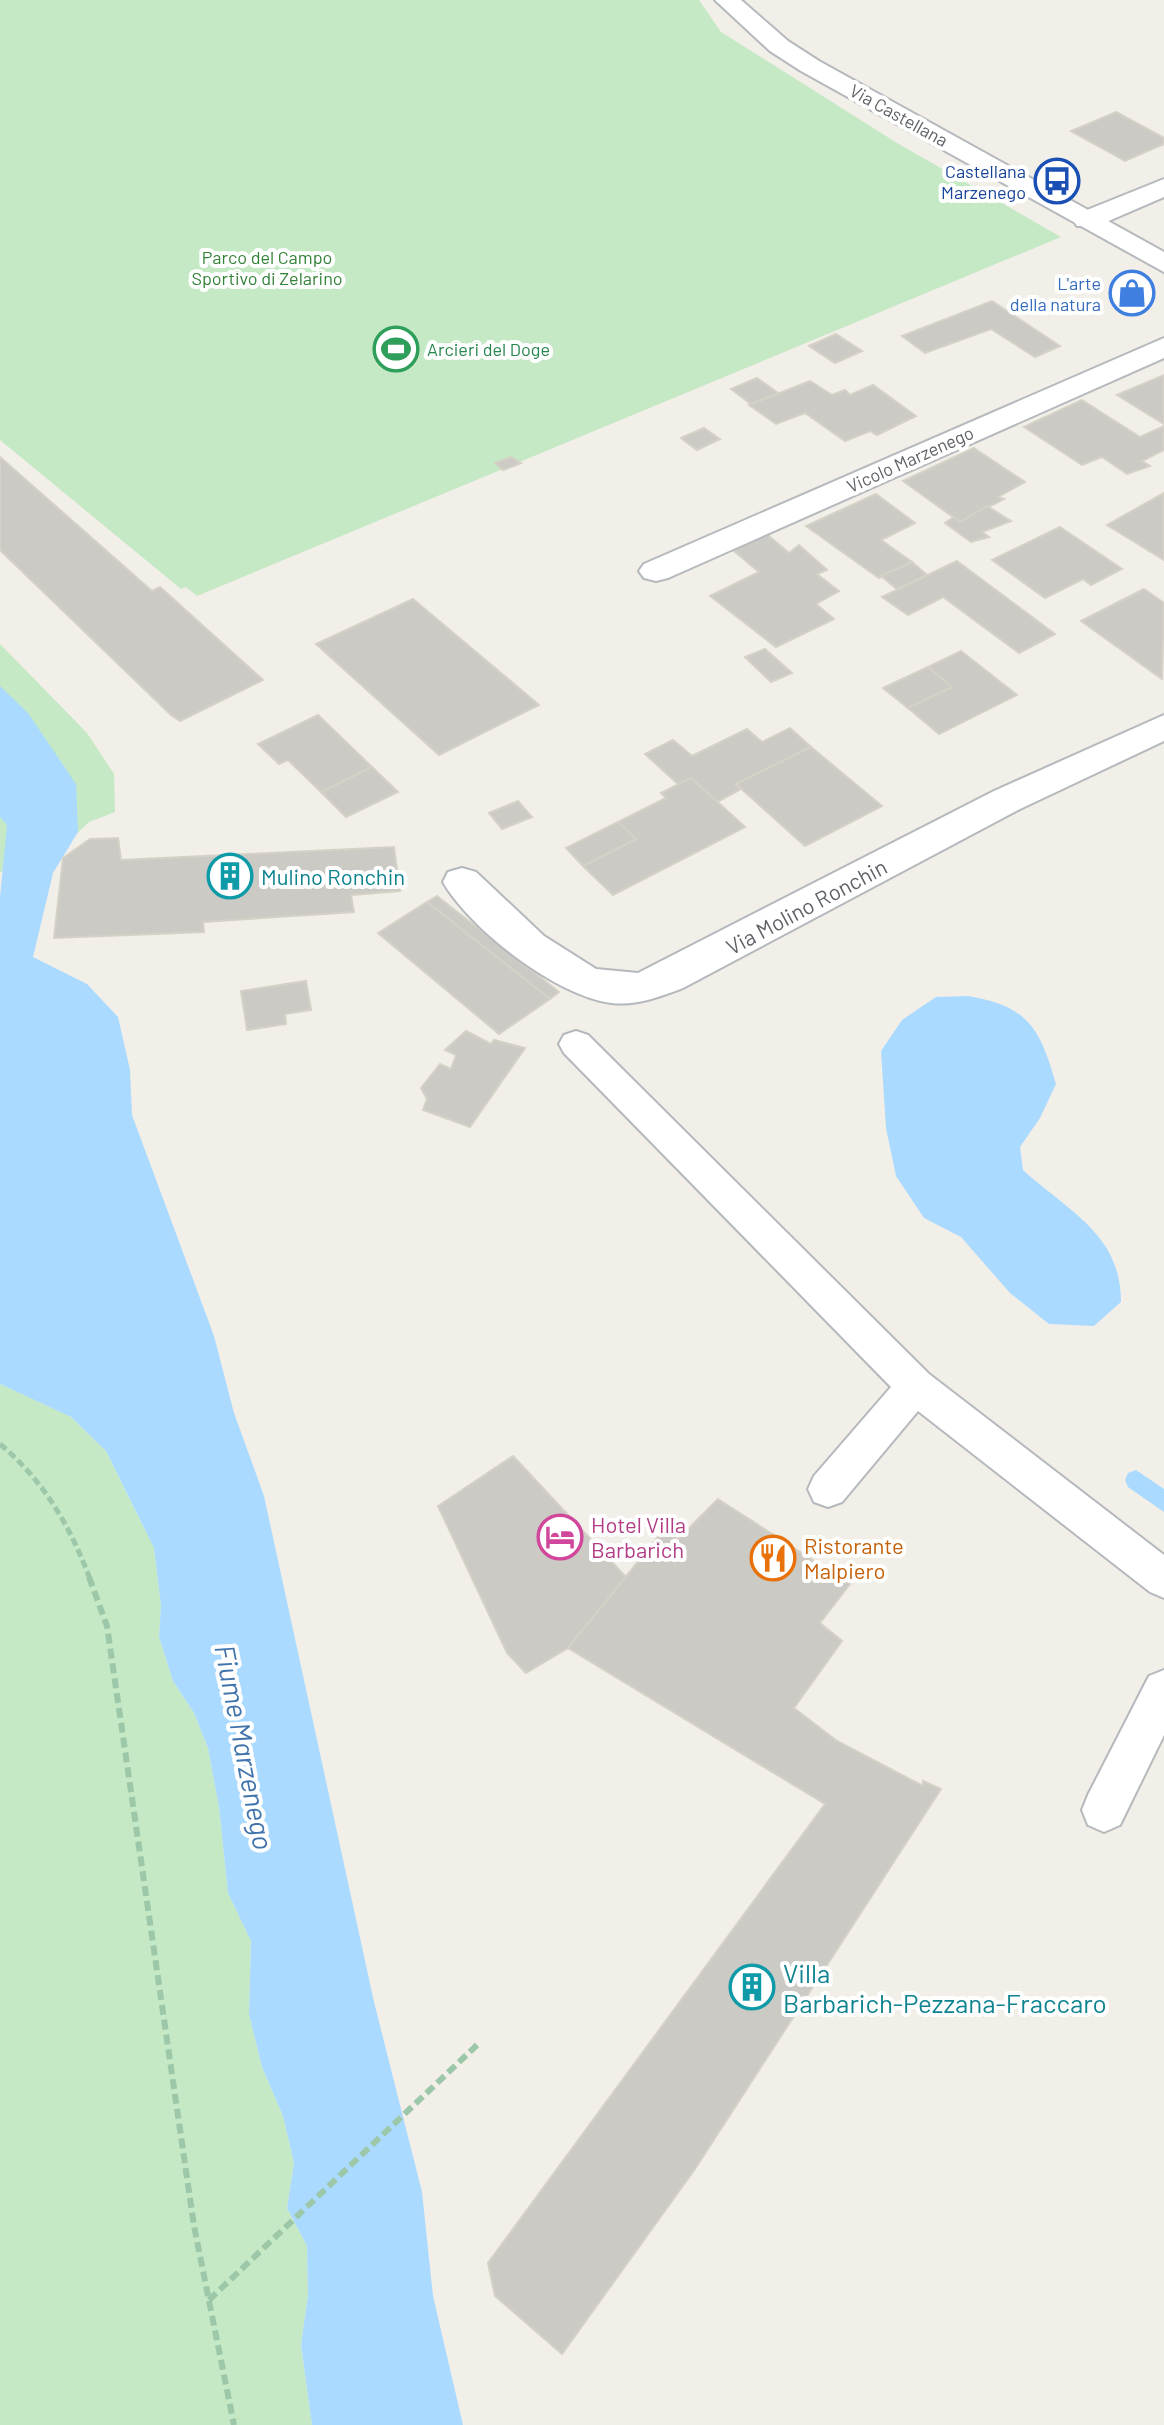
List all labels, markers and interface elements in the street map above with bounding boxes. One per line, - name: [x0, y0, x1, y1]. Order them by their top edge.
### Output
- street label: Via Castellana: [846, 79, 952, 151]
- bus stop icon: Castellana Marzenego: [1033, 157, 1081, 205]
- place label: Castellana Marzenego: [941, 160, 1026, 203]
- park label: Parco del Campo Sportivo di Zelarino: [191, 246, 343, 289]
- shop icon: L'arte della natura: [1108, 269, 1156, 317]
- place label: L'arte della natura: [1010, 272, 1101, 315]
- sports icon: Arcieri del Doge: [372, 325, 420, 373]
- place label: Arcieri del Doge: [427, 338, 550, 360]
- street label: Vicolo Marzenego: [843, 421, 977, 497]
- building icon: Mulino Ronchin: [206, 852, 254, 900]
- street label: Via Molino Ronchin: [721, 853, 891, 959]
- place label: Mulino Ronchin: [261, 863, 405, 889]
- place label: Hotel Villa Barbarich: [591, 1511, 686, 1562]
- hotel icon: Hotel Villa Barbarich: [536, 1513, 584, 1561]
- place label: Ristorante Malpiero: [804, 1532, 904, 1583]
- restaurant icon: Ristorante Malpiero: [749, 1534, 797, 1582]
- water label: Fiume Marzenego: [208, 1642, 282, 1852]
- place label: Villa Barbarich-Pezzana-Fraccaro: [783, 1957, 1107, 2018]
- building icon: Villa Barbarich-Pezzana-Fraccaro: [728, 1963, 776, 2011]

